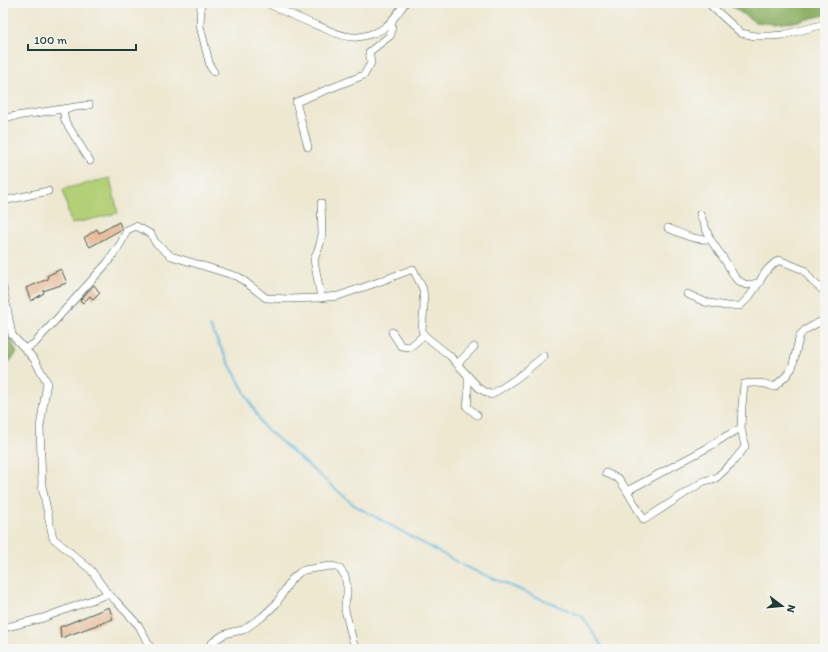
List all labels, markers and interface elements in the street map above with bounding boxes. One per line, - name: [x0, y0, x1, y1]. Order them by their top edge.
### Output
- scale bar: [28, 26, 136, 52]
- text: 100 m: [34, 33, 67, 47]
- north arrow: [762, 586, 802, 626]
- text: N: [784, 603, 798, 614]

